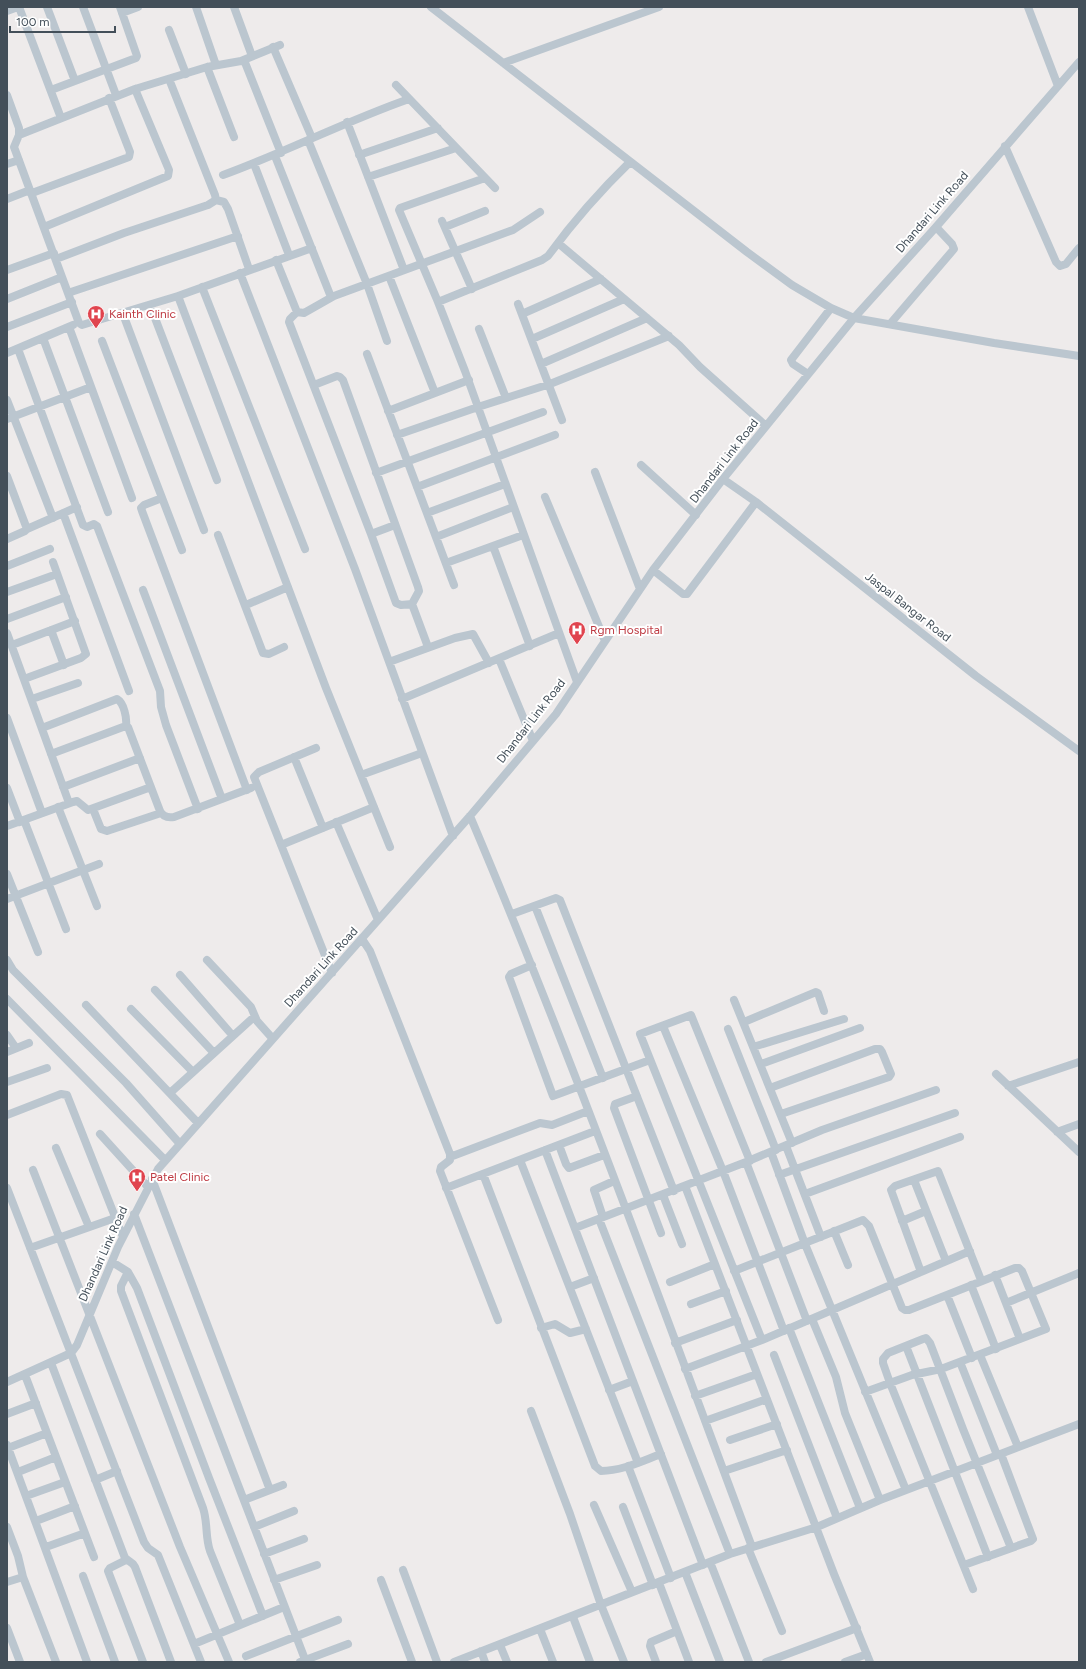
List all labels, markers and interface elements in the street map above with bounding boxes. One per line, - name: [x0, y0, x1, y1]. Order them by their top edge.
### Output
- scale bar: [10, 8, 115, 34]
- text: 100 m: [16, 15, 50, 29]
- street label: Dhandari Link Road: [893, 169, 971, 255]
- hospital icon: Kainth Clinic: [86, 304, 106, 329]
- place label: Kainth Clinic: [109, 307, 177, 321]
- street label: Dhandari Link Road: [687, 416, 761, 506]
- street label: Jaspal Bangar Road: [862, 569, 954, 645]
- hospital icon: Rgm Hospital: [567, 620, 587, 645]
- place label: Rgm Hospital: [590, 623, 662, 637]
- street label: Dhandari Link Road: [494, 676, 568, 766]
- street label: Dhandari Link Road: [281, 924, 361, 1010]
- hospital icon: Patel Clinic: [127, 1167, 147, 1192]
- place label: Patel Clinic: [150, 1170, 210, 1184]
- street label: Dhandari Link Road: [76, 1204, 130, 1304]

